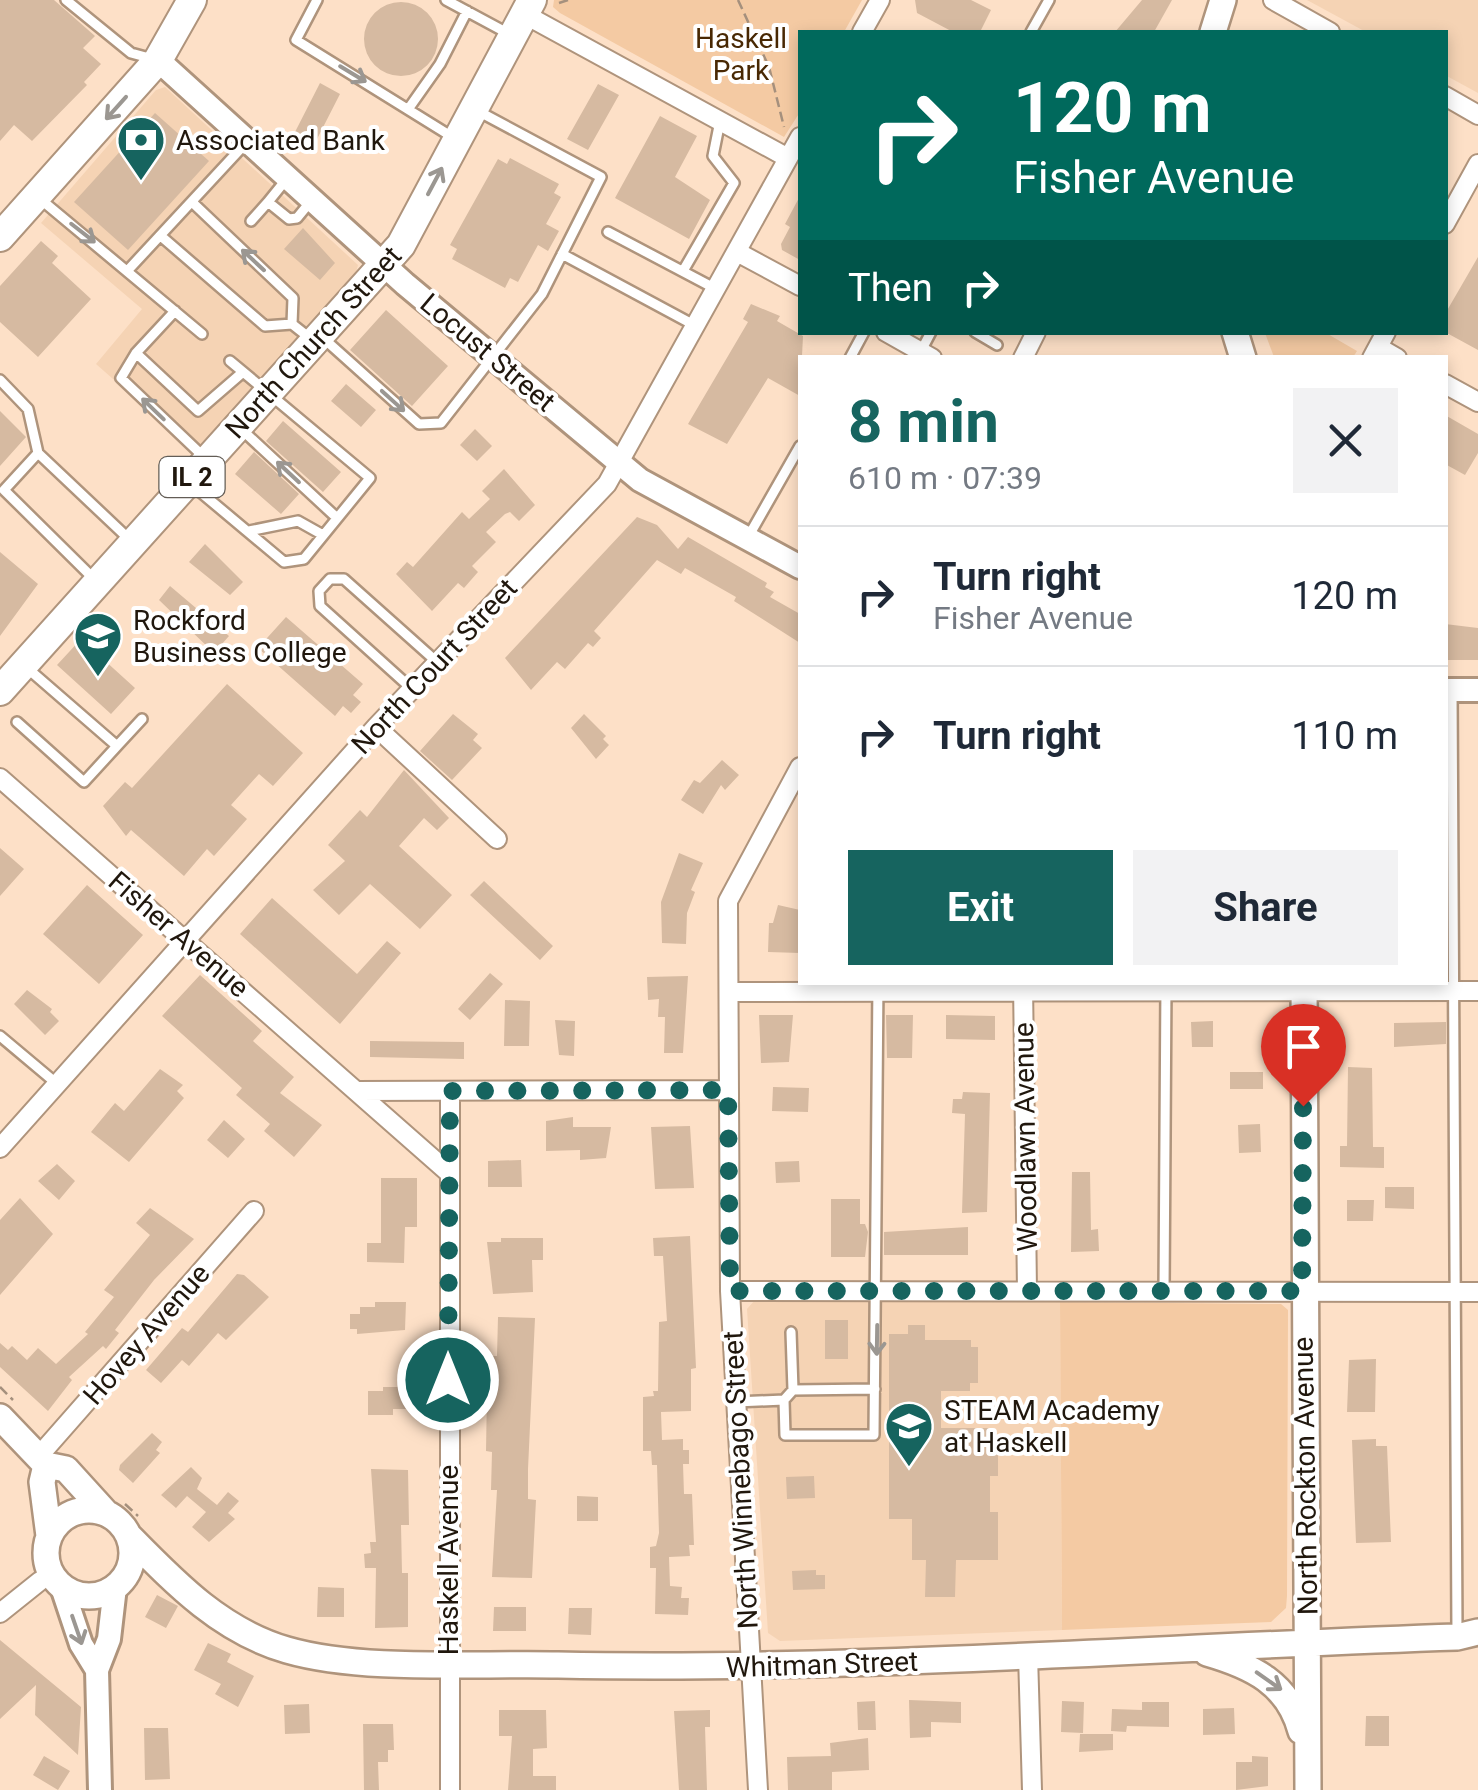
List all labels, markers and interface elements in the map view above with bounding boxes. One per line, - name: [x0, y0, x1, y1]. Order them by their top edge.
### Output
- park label: Haskell Park: [695, 22, 787, 87]
- one-way arrow: [338, 64, 367, 84]
- text: 120 m: [1013, 67, 1212, 149]
- icon: right: [848, 70, 978, 200]
- one-way arrow: [105, 95, 128, 120]
- bank icon: Associated Bank: [115, 114, 167, 182]
- place label: Associated Bank: [176, 124, 386, 157]
- text: Fisher Avenue: [1013, 151, 1294, 204]
- one-way arrow: [426, 166, 446, 196]
- one-way arrow: [69, 221, 95, 243]
- street label: North Church Street: [219, 240, 408, 445]
- one-way arrow: [241, 248, 265, 272]
- icon: right: [953, 260, 1008, 315]
- text: Then: [848, 266, 933, 310]
- street label: Locust Street: [414, 287, 562, 418]
- text: 8 min: [848, 386, 999, 457]
- button: close: [1293, 388, 1398, 493]
- one-way arrow: [380, 389, 405, 412]
- one-way arrow: [142, 397, 166, 421]
- road number: IL 2: [160, 457, 224, 497]
- text: 610 m · 07:39: [848, 459, 1042, 497]
- one-way arrow: [276, 461, 301, 484]
- text: Turn right: [933, 555, 1101, 599]
- icon: right: [848, 569, 903, 624]
- street label: North Court Street: [345, 572, 524, 761]
- text: 120 m: [1291, 574, 1398, 618]
- text: Fisher Avenue: [933, 599, 1133, 637]
- place label: Rockford Business College: [133, 604, 347, 669]
- school or university icon: Rockford Business College: [72, 610, 124, 678]
- icon: right: [848, 709, 903, 764]
- text: Turn right: [933, 714, 1101, 758]
- text: 110 m: [1291, 714, 1398, 758]
- button: Exit: [848, 850, 1113, 965]
- button: Share: [1133, 850, 1398, 965]
- street label: Fisher Avenue: [102, 865, 256, 1004]
- pin: [1261, 1004, 1346, 1107]
- icon: arrive: [1276, 1019, 1331, 1074]
- street label: Woodlawn Avenue: [1007, 1022, 1044, 1252]
- street label: Hovey Avenue: [76, 1257, 216, 1411]
- one-way arrow: [867, 1323, 886, 1355]
- position arrow: [396, 1328, 500, 1432]
- street label: North Winnebago Street: [716, 1330, 765, 1630]
- street label: North Rockton Avenue: [1287, 1336, 1324, 1616]
- place label: STEAM Academy at Haskell: [944, 1394, 1160, 1459]
- school or university icon: STEAM Academy at Haskell: [883, 1400, 935, 1468]
- street label: Haskell Avenue: [432, 1465, 465, 1655]
- one-way arrow: [69, 1613, 87, 1645]
- street label: Whitman Street: [725, 1645, 919, 1684]
- one-way arrow: [1254, 1670, 1282, 1691]

